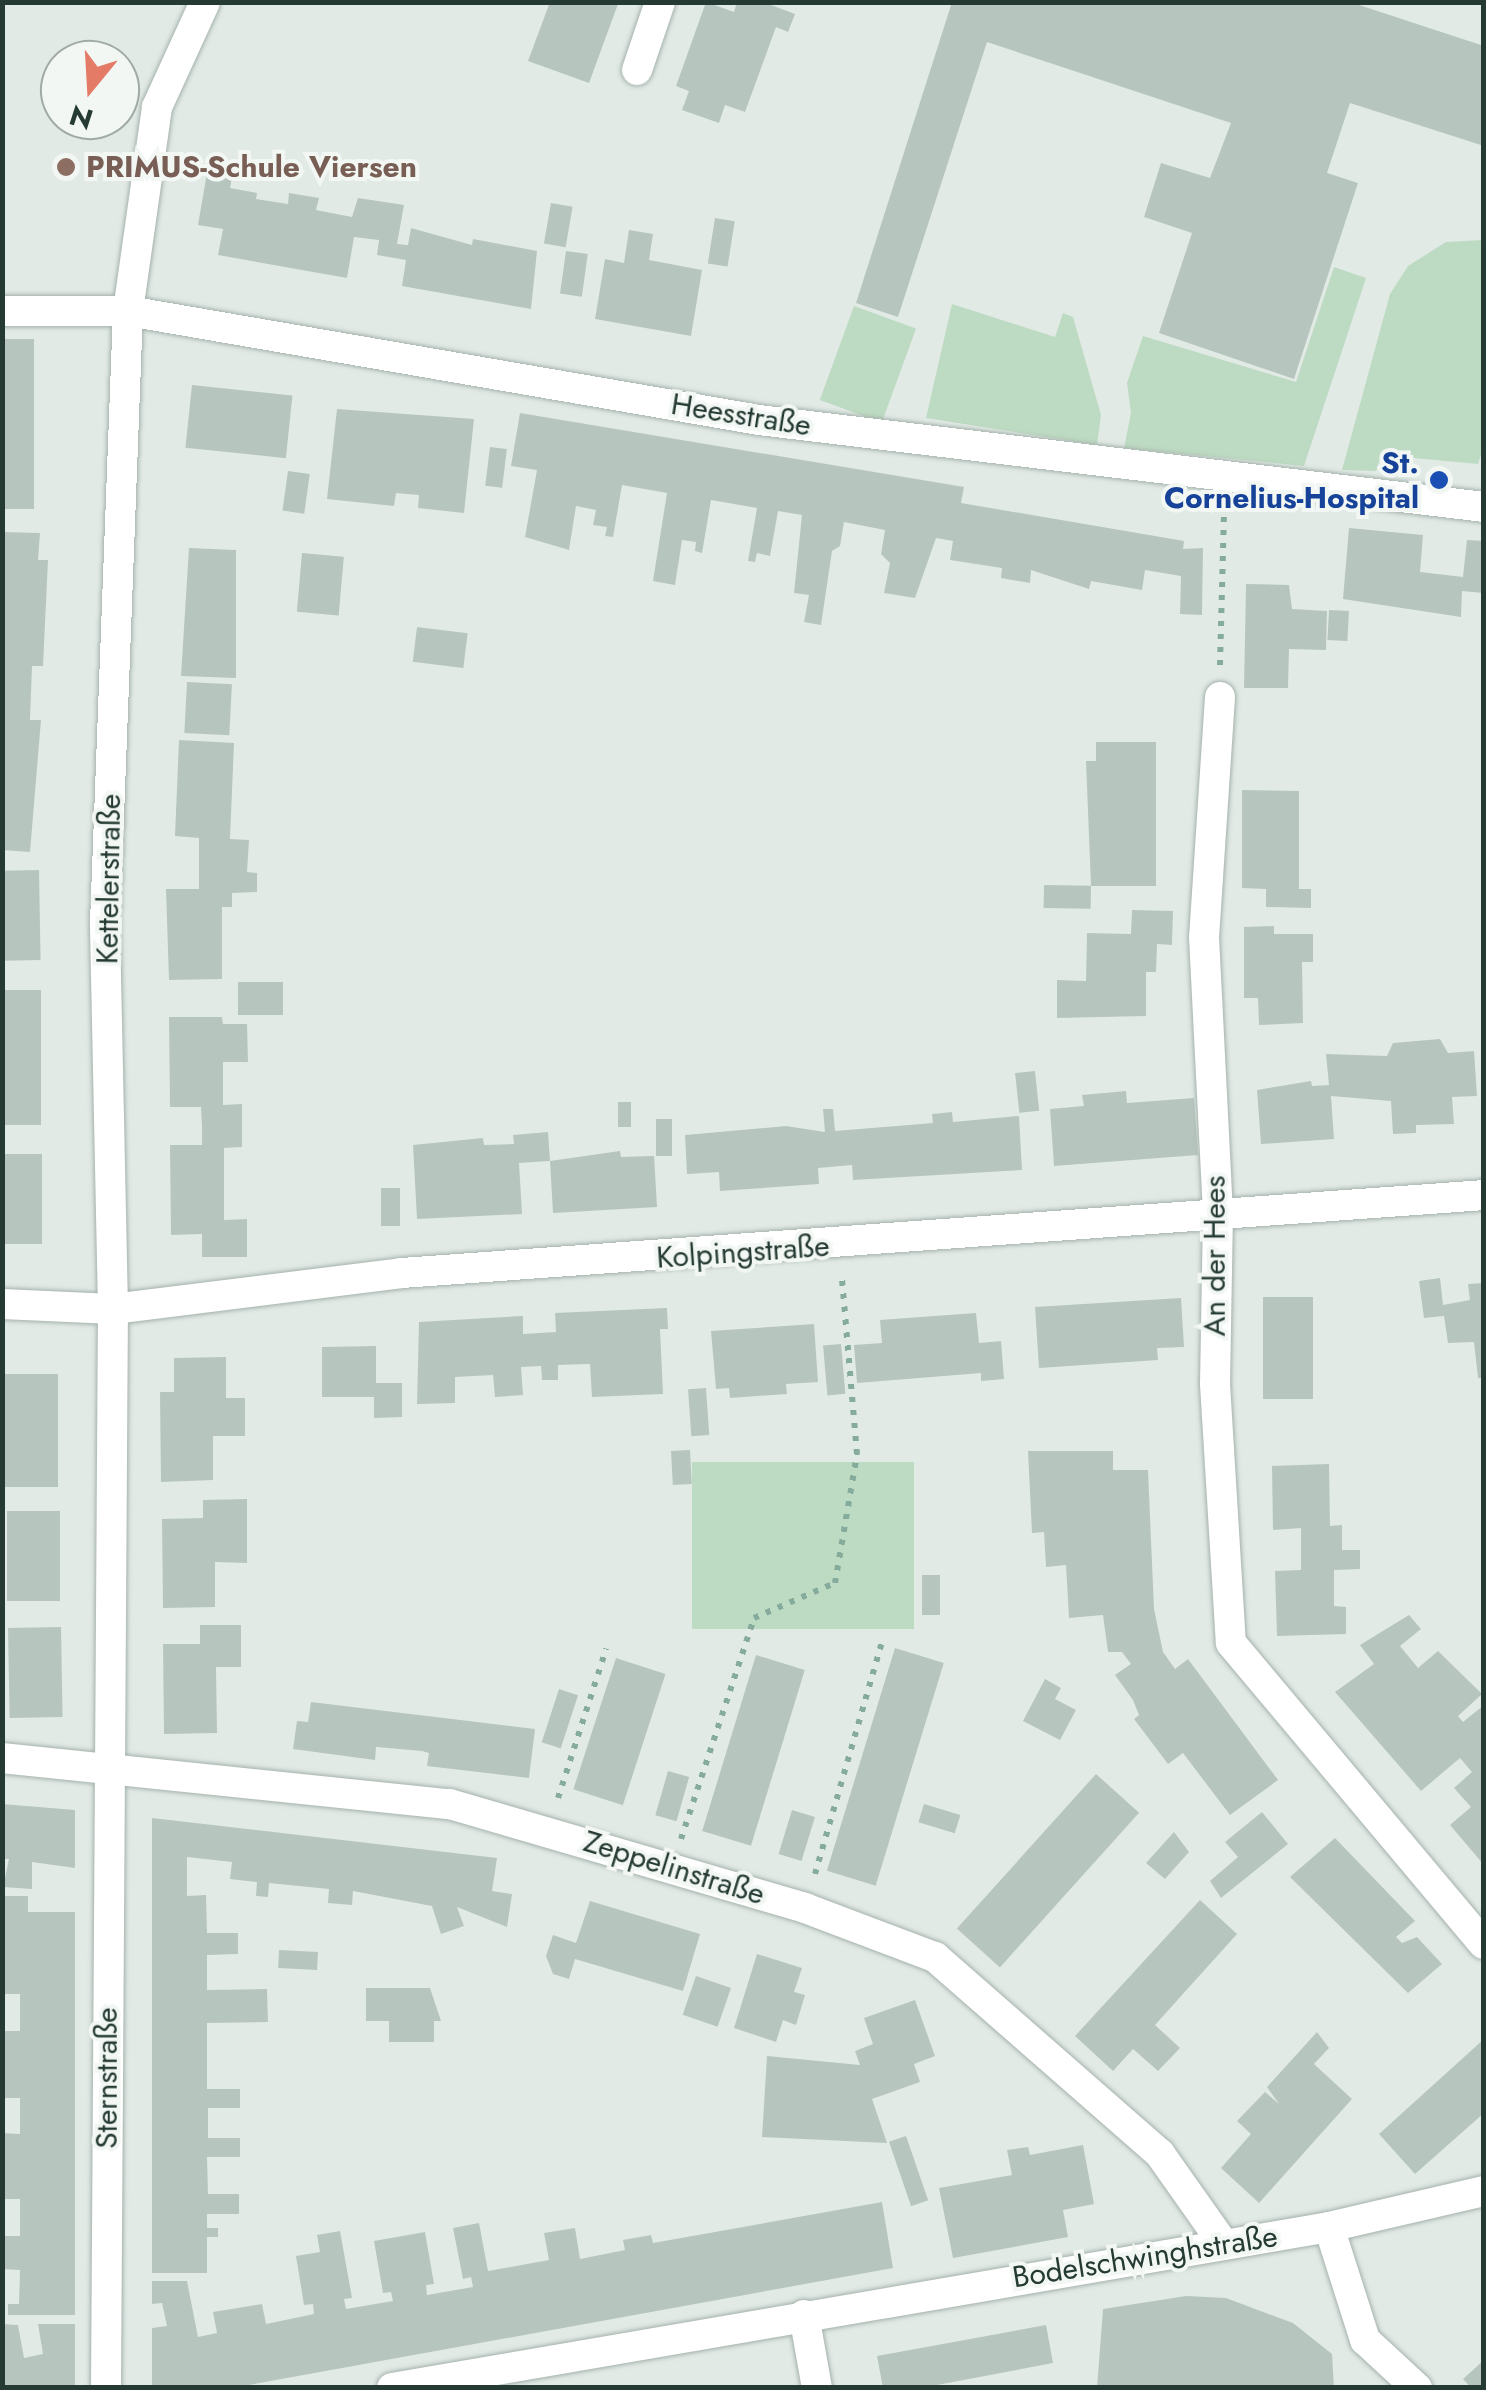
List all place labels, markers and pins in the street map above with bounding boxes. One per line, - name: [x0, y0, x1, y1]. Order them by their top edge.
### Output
- place label: PRIMUS-Schule Viersen: [86, 149, 417, 185]
- marker: PRIMUS-Schule Viersen: [55, 156, 77, 178]
- place label: St. Cornelius-Hospital: [1164, 445, 1419, 516]
- marker: St. Cornelius-Hospital: [1428, 469, 1450, 491]

